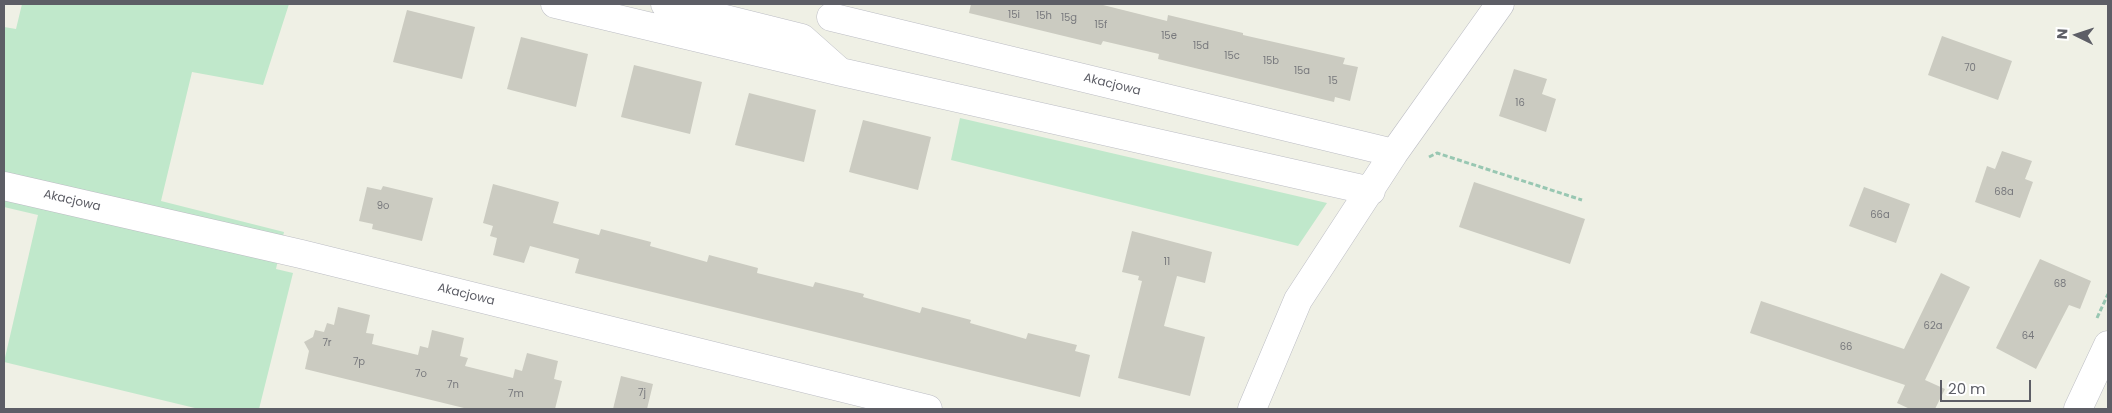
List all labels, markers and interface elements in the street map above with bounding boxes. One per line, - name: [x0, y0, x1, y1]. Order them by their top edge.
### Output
- house number: 15i: [1008, 9, 1020, 21]
- house number: 15h: [1036, 10, 1052, 22]
- north arrow: [2052, 10, 2102, 60]
- house number: 15g: [1061, 12, 1077, 24]
- house number: 15f: [1095, 19, 1107, 31]
- text: N: [2052, 28, 2072, 40]
- house number: 15e: [1161, 30, 1177, 42]
- house number: 15d: [1193, 40, 1209, 52]
- house number: 15c: [1224, 50, 1240, 62]
- house number: 15b: [1263, 55, 1279, 67]
- house number: 70: [1964, 62, 1976, 74]
- house number: 15a: [1294, 65, 1310, 77]
- street label: Akacjowa: [1082, 71, 1142, 99]
- house number: 15: [1328, 75, 1338, 87]
- house number: 16: [1515, 97, 1525, 109]
- house number: 68a: [1994, 186, 2014, 198]
- street label: Akacjowa: [42, 187, 102, 215]
- house number: 9o: [377, 200, 389, 212]
- house number: 66a: [1870, 209, 1890, 221]
- house number: 11: [1164, 256, 1170, 268]
- house number: 68: [2054, 278, 2066, 290]
- street label: Akacjowa: [436, 281, 496, 309]
- house number: 62a: [1924, 320, 1942, 332]
- house number: 64: [2022, 330, 2034, 342]
- house number: 7r: [322, 337, 332, 349]
- house number: 66: [1840, 341, 1852, 353]
- house number: 7p: [353, 356, 365, 368]
- house number: 7o: [415, 368, 427, 380]
- scale bar: [1942, 370, 2033, 402]
- text: 20 m: [1948, 378, 1986, 399]
- house number: 7n: [447, 379, 459, 391]
- house number: 7j: [638, 387, 646, 399]
- house number: 7m: [508, 388, 524, 400]

